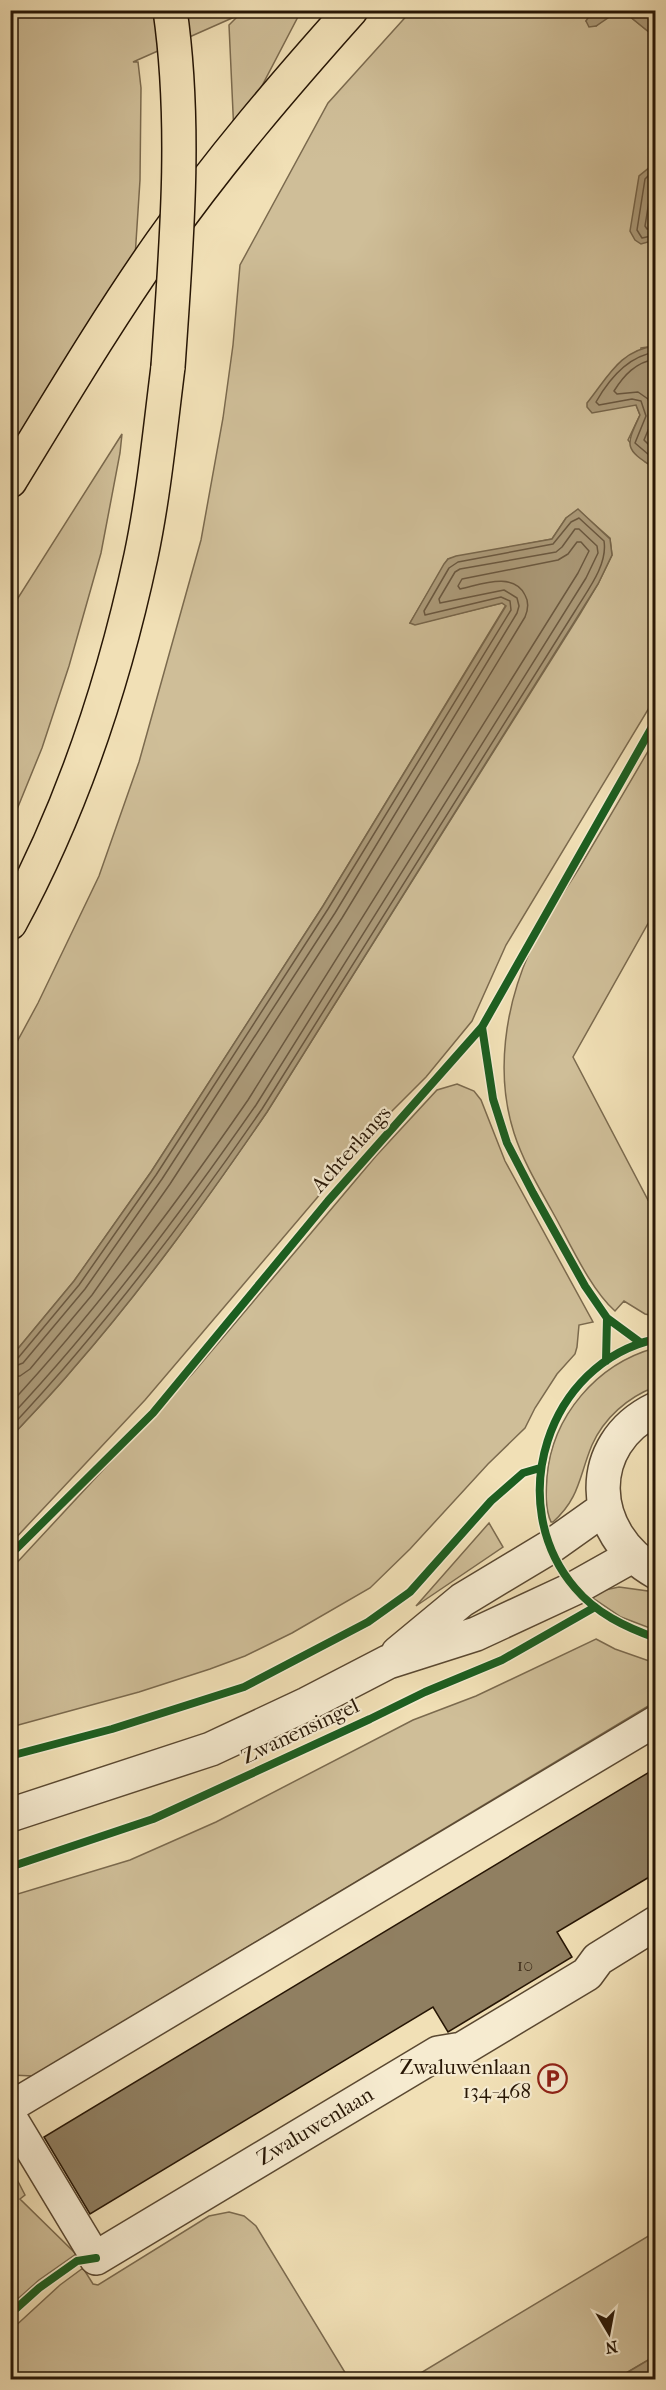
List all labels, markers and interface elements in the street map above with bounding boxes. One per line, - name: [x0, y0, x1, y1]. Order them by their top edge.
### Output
- street label: Achterlangs: [305, 1101, 396, 1198]
- street label: Zwanensingel: [237, 1693, 363, 1769]
- house number: 10: [517, 1955, 533, 1976]
- place label: Zwaluwenlaan 134-468: [399, 2055, 531, 2103]
- parking icon: Zwaluwenlaan 134-468: [536, 2063, 568, 2095]
- street label: Zwaluwenlaan: [252, 2082, 378, 2170]
- north arrow: [579, 2303, 639, 2363]
- text: N: [603, 2337, 619, 2358]

